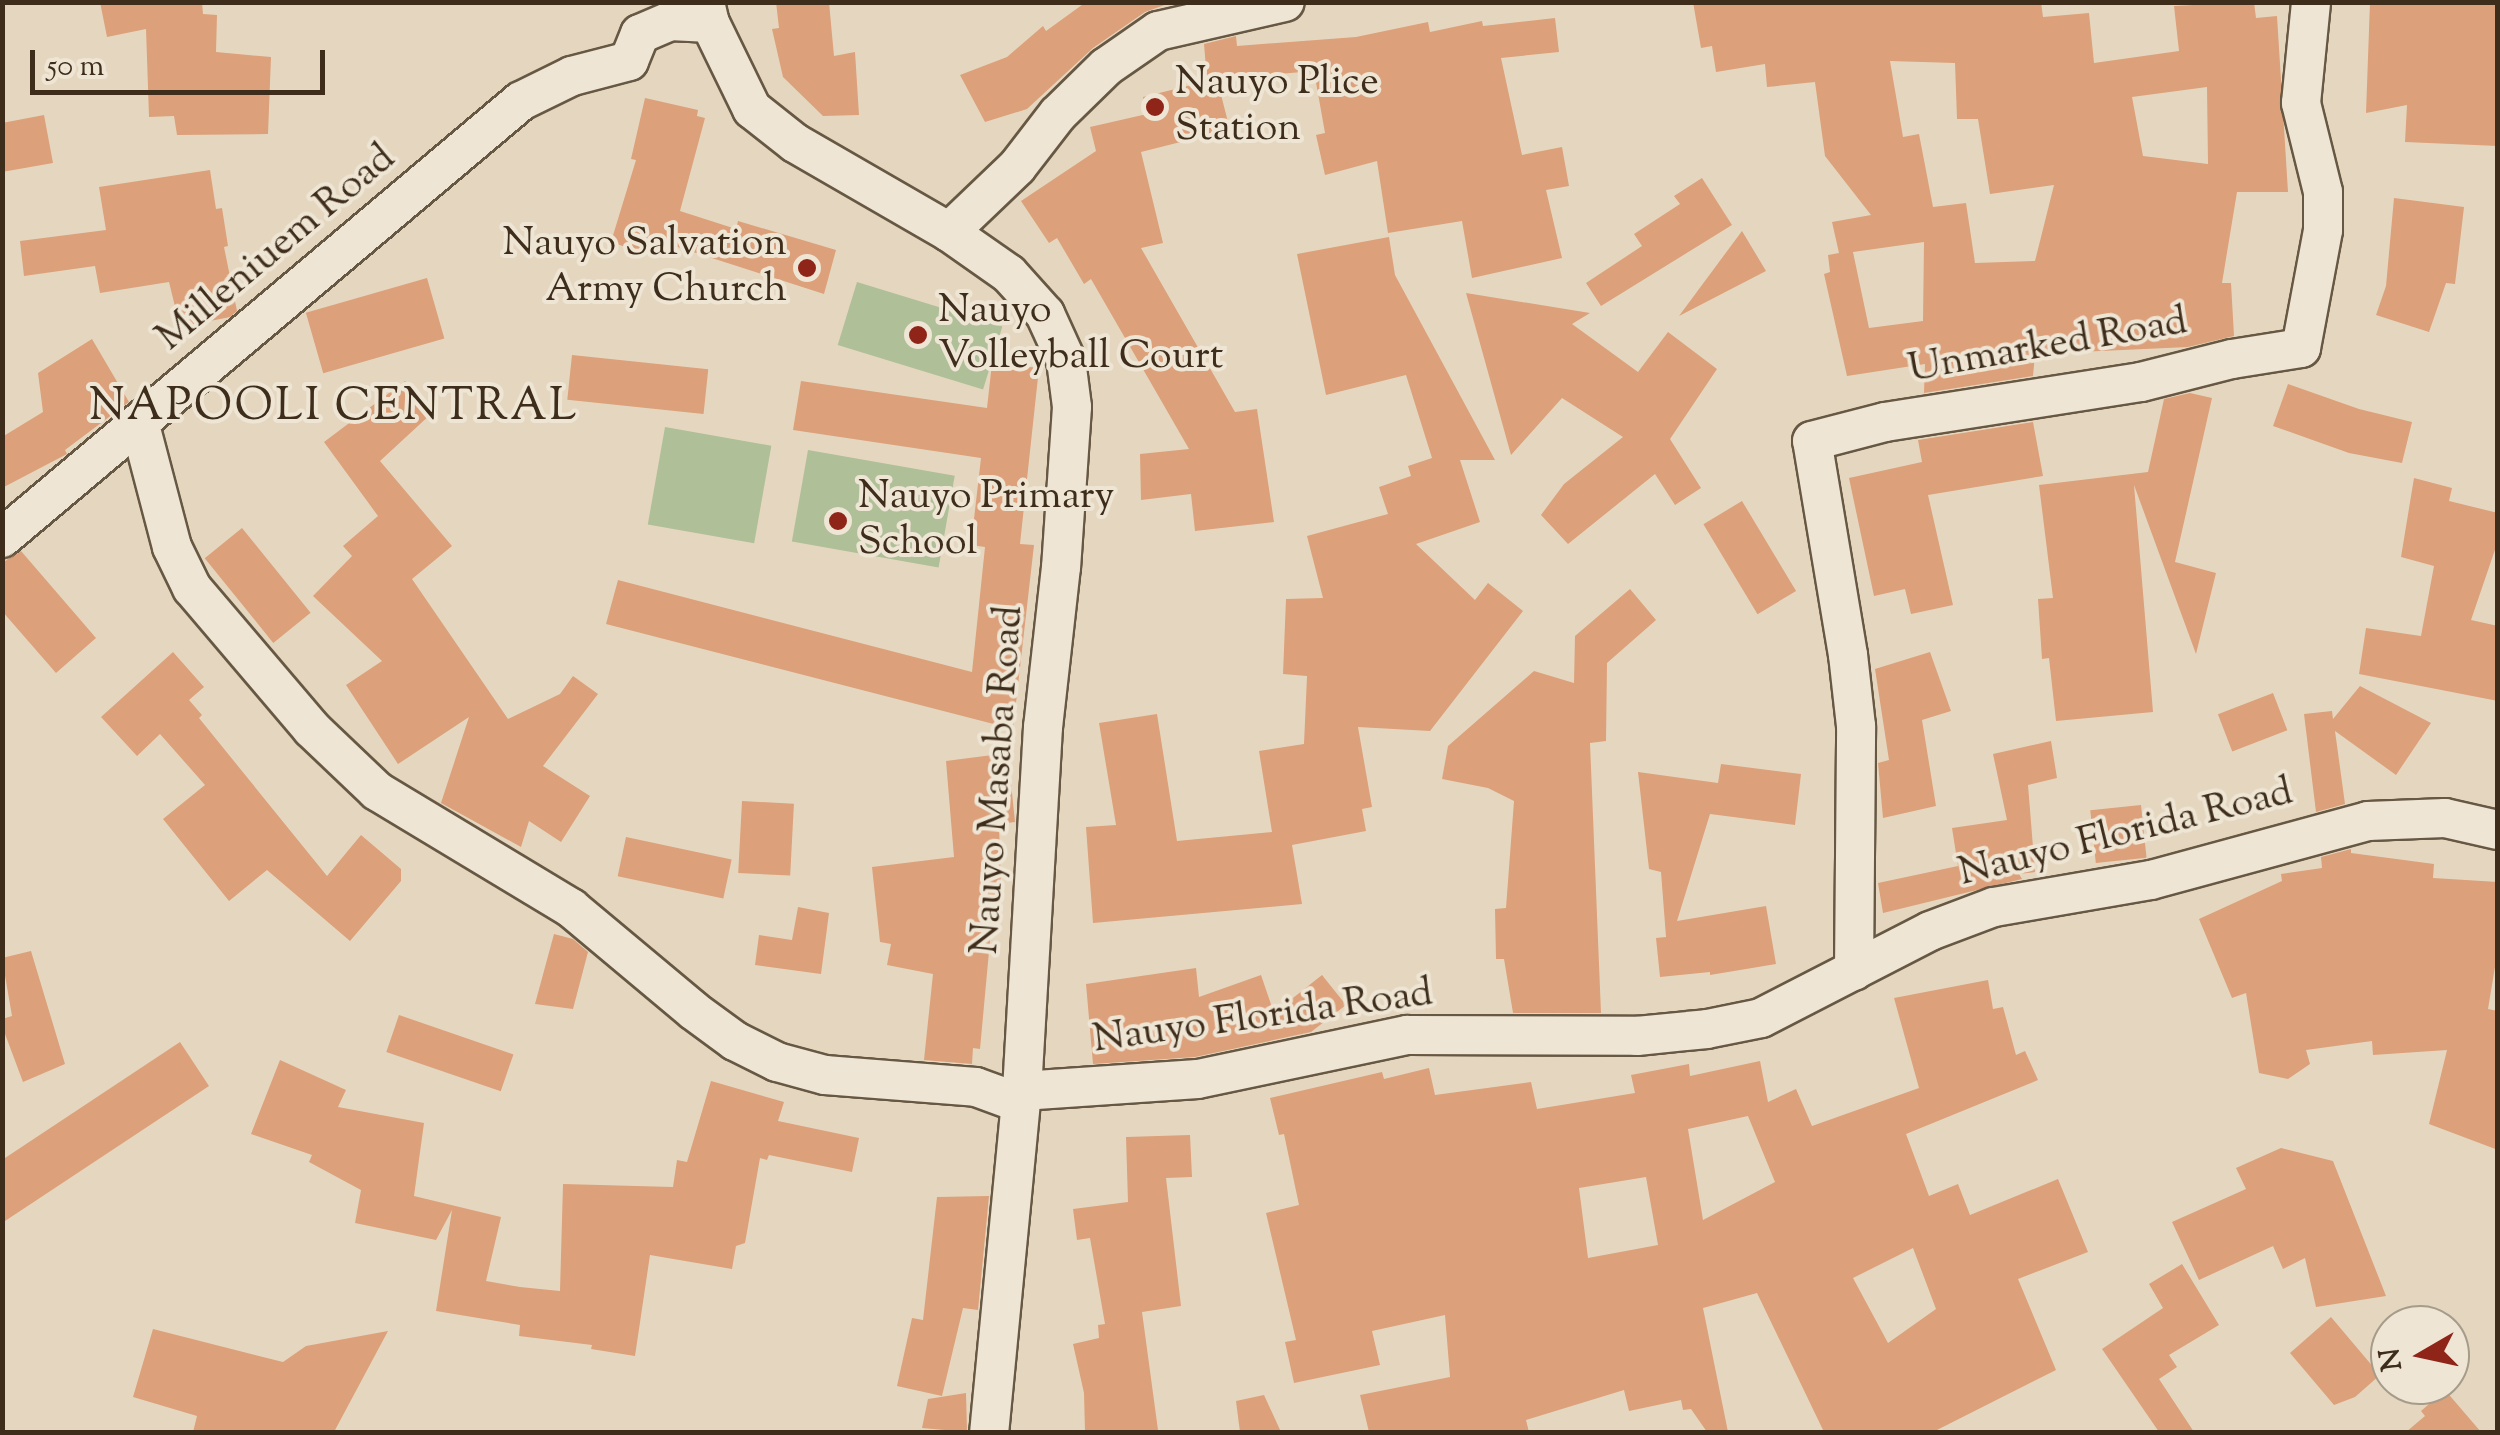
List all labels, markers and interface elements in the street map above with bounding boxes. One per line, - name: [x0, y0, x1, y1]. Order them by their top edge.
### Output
- scale bar: [35, 30, 330, 92]
- text: 50 m: [47, 46, 104, 89]
- place label: Nauyo Plice Station: [1175, 60, 1379, 154]
- marker: Nauyo Plice Station: [1144, 96, 1166, 118]
- street label: Milleniuem Road: [148, 135, 406, 363]
- place label: Nauyo Salvation Army Church: [502, 221, 787, 315]
- marker: Nauyo Salvation Army Church: [796, 257, 818, 279]
- place label: Nauyo Volleyball Court: [938, 288, 1223, 382]
- street label: Unmarked Road: [1905, 299, 2191, 395]
- marker: Nauyo Volleyball Court: [907, 324, 929, 346]
- district label: NAPOOLI CENTRAL: [89, 382, 579, 436]
- place label: Nauyo Primary School: [858, 474, 1114, 568]
- marker: Nauyo Primary School: [827, 510, 849, 532]
- street label: Nauyo Masaba Road: [963, 604, 1035, 956]
- street label: Nauyo Florida Road: [1954, 769, 2298, 899]
- street label: Nauyo Florida Road: [1090, 970, 1436, 1066]
- north arrow: [2370, 1305, 2470, 1405]
- text: N: [2371, 1345, 2414, 1374]

